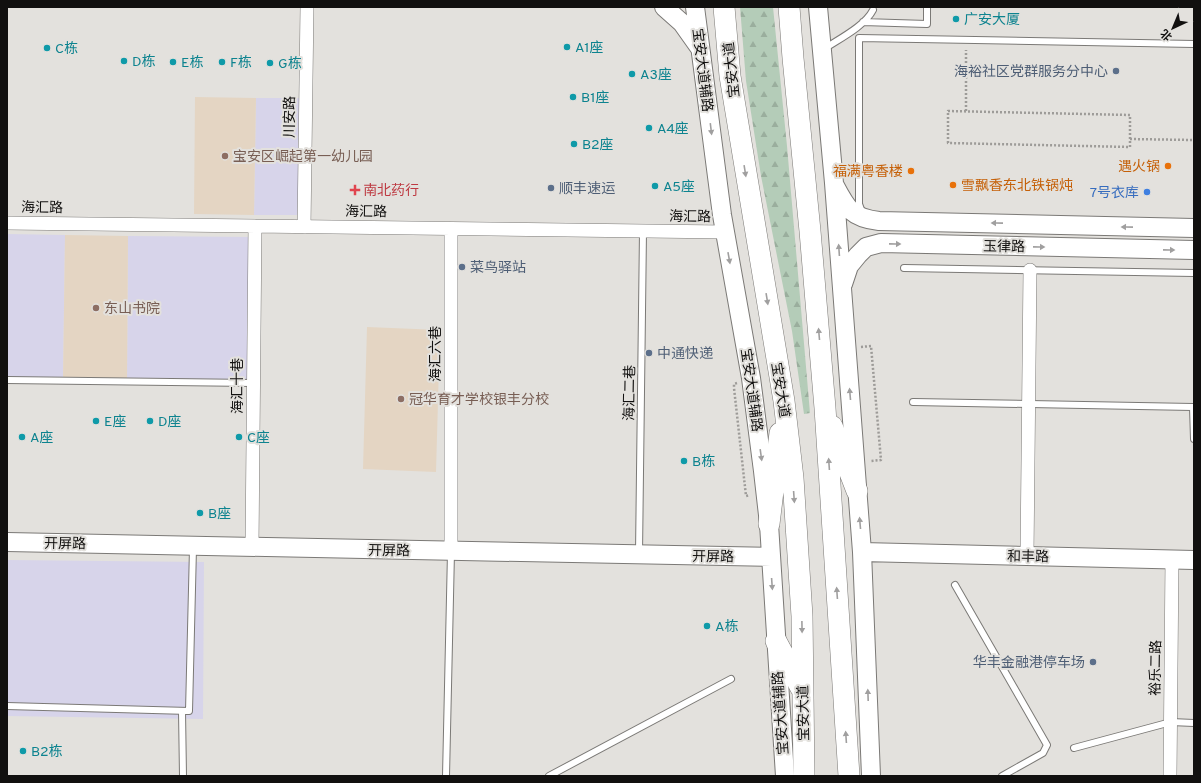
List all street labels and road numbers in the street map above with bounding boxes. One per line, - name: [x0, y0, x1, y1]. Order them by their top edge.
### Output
- street label: 宝安大道辅路: [688, 27, 715, 113]
- street label: 宝安大道: [721, 41, 744, 99]
- street label: 川安路: [282, 96, 299, 138]
- street label: 海汇路: [21, 200, 63, 217]
- street label: 海汇路: [345, 204, 387, 221]
- street label: 海汇路: [669, 209, 711, 226]
- street label: 玉律路: [983, 239, 1025, 256]
- street label: 海汇六巷: [428, 326, 445, 382]
- street label: 宝安大道辅路: [736, 347, 765, 433]
- street label: 海汇十巷: [230, 358, 247, 414]
- street label: 宝安大道: [767, 361, 792, 419]
- street label: 海汇二巷: [622, 365, 639, 421]
- street label: 开屏路: [44, 536, 86, 553]
- street label: 开屏路: [368, 543, 410, 560]
- street label: 开屏路: [692, 549, 734, 566]
- street label: 和丰路: [1007, 549, 1049, 566]
- street label: 裕乐二路: [1148, 640, 1165, 696]
- street label: 宝安大道辅路: [770, 670, 793, 755]
- street label: 宝安大道: [796, 685, 813, 741]

